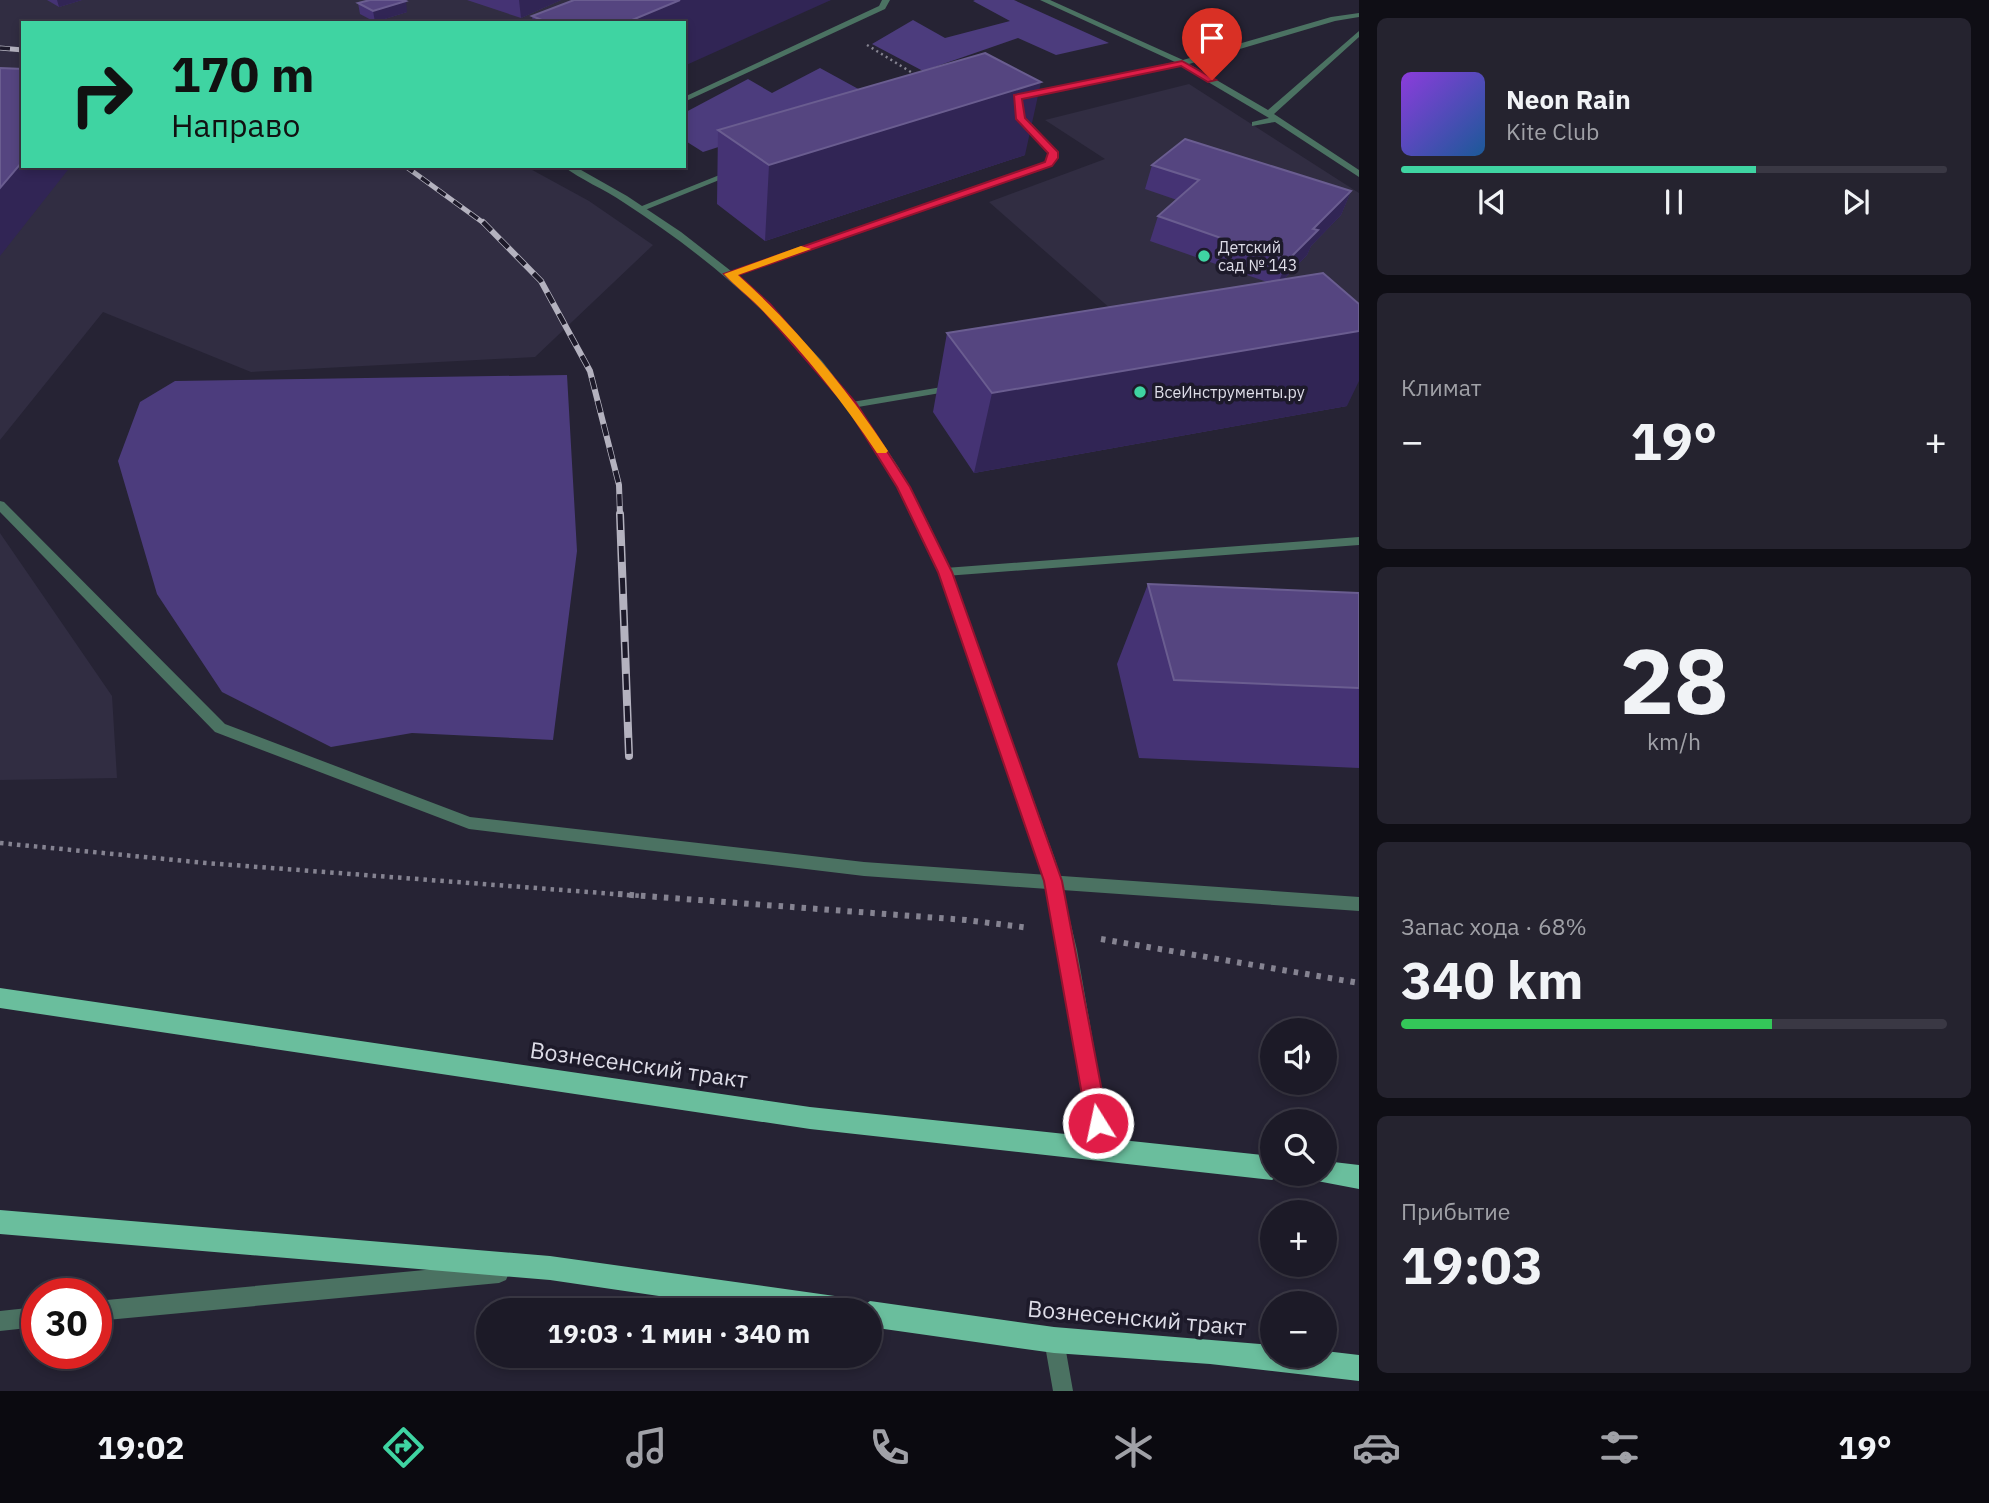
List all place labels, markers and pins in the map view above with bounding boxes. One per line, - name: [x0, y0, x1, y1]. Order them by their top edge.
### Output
- pin: [1182, 8, 1242, 80]
- place label: Детский сад № 143: [1218, 237, 1297, 275]
- marker: Детский сад № 143: [1196, 248, 1212, 264]
- place label: ВсеИнструменты.ру: [1154, 382, 1305, 402]
- marker: ВсеИнструменты.ру: [1132, 384, 1148, 400]

